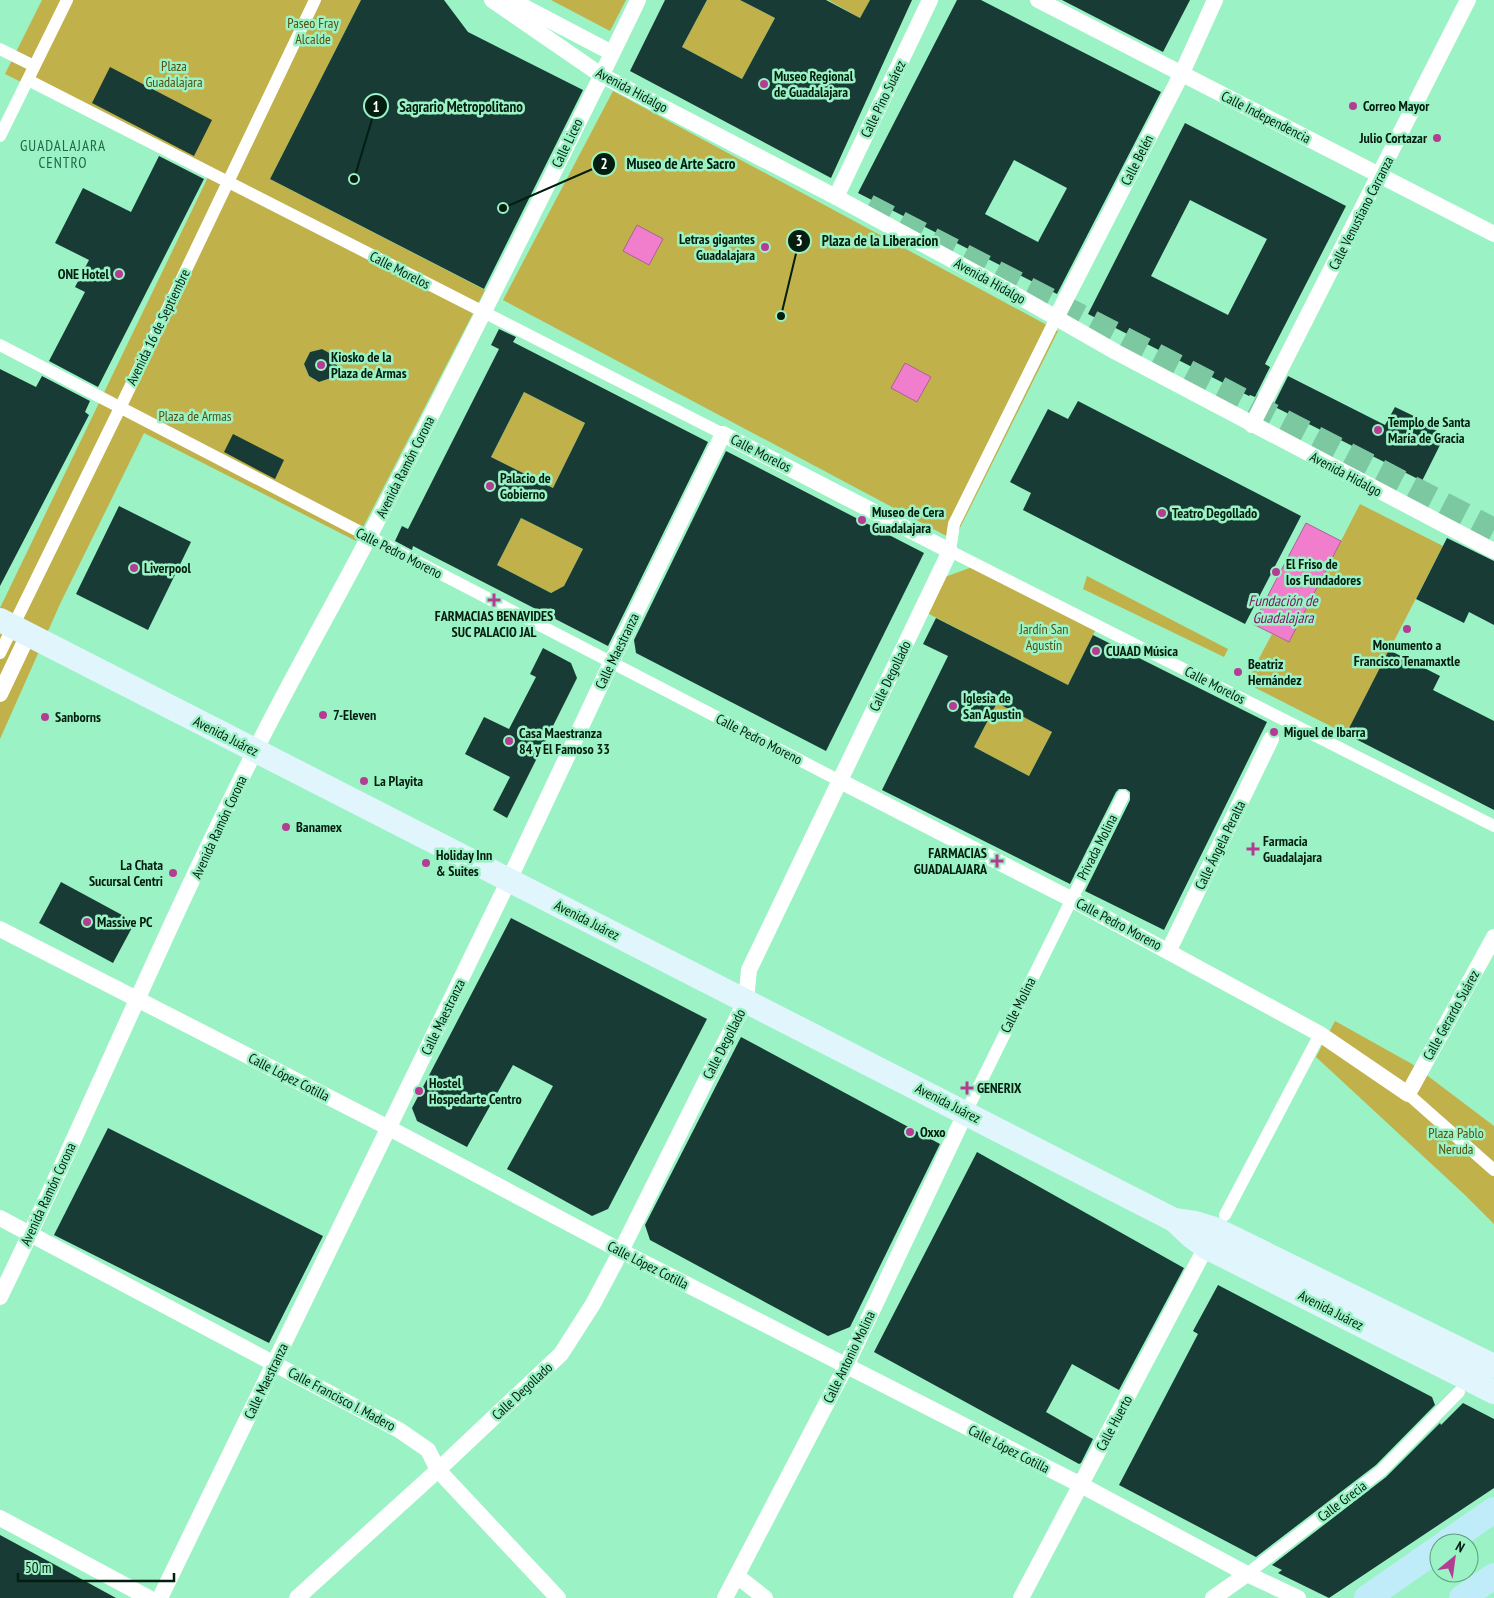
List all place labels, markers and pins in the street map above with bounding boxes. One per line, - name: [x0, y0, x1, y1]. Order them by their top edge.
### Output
- place label: Museo Regional de Guadalajara: [774, 67, 854, 101]
- marker: Museo Regional de Guadalajara: [758, 78, 770, 90]
- callout: Sagrario Metropolitano: [364, 91, 533, 121]
- place label: Correo Mayor: [1363, 97, 1430, 115]
- marker: Correo Mayor: [1347, 100, 1359, 112]
- place label: Julio Cortazar: [1358, 129, 1428, 147]
- marker: Julio Cortazar: [1431, 132, 1443, 144]
- callout: Museo de Arte Sacro: [591, 149, 746, 179]
- callout: Plaza de la Liberacion: [786, 226, 948, 256]
- place label: Letras gigantes Guadalajara: [679, 230, 755, 264]
- marker: Letras gigantes Guadalajara: [759, 241, 771, 253]
- place label: ONE Hotel: [58, 265, 110, 283]
- marker: ONE Hotel: [113, 268, 125, 280]
- place label: Kiosko de la Plaza de Armas: [331, 348, 407, 382]
- marker: Kiosko de la Plaza de Armas: [315, 359, 327, 371]
- place label: Templo de Santa María de Gracia: [1388, 413, 1471, 447]
- marker: Templo de Santa María de Gracia: [1372, 424, 1384, 436]
- place label: Palacio de Gobierno: [500, 469, 551, 503]
- marker: Palacio de Gobierno: [484, 480, 496, 492]
- place label: Museo de Cera Guadalajara: [872, 503, 945, 537]
- place label: Teatro Degollado: [1172, 504, 1257, 522]
- marker: Teatro Degollado: [1156, 507, 1168, 519]
- marker: Museo de Cera Guadalajara: [856, 514, 868, 526]
- place label: El Friso de los Fundadores: [1286, 555, 1361, 589]
- place label: Liverpool: [144, 559, 191, 577]
- marker: Liverpool: [128, 562, 140, 574]
- marker: El Friso de los Fundadores: [1270, 566, 1282, 578]
- marker: FARMACIAS BENAVIDES SUC PALACIO JAL: [488, 594, 500, 606]
- place label: FARMACIAS BENAVIDES SUC PALACIO JAL: [435, 607, 553, 641]
- marker: Monumento a Francisco Tenamaxtle: [1401, 623, 1413, 635]
- place label: Monumento a Francisco Tenamaxtle: [1354, 636, 1460, 670]
- place label: CUAAD Música: [1106, 642, 1178, 660]
- marker: CUAAD Música: [1090, 645, 1102, 657]
- place label: Beatriz Hernández: [1248, 655, 1301, 689]
- marker: Beatriz Hernández: [1232, 666, 1244, 678]
- place label: Iglesia de San Agustin: [963, 689, 1021, 723]
- marker: Iglesia de San Agustin: [947, 700, 959, 712]
- place label: 7-Eleven: [333, 706, 376, 724]
- place label: Sanborns: [55, 708, 101, 726]
- marker: 7-Eleven: [317, 709, 329, 721]
- marker: Sanborns: [39, 711, 51, 723]
- place label: Miguel de Ibarra: [1284, 723, 1366, 741]
- place label: Casa Maestranza 84 y El Famoso 33: [519, 724, 610, 758]
- marker: Miguel de Ibarra: [1268, 726, 1280, 738]
- marker: Casa Maestranza 84 y El Famoso 33: [503, 735, 515, 747]
- place label: La Playita: [374, 772, 423, 790]
- marker: La Playita: [358, 775, 370, 787]
- place label: Banamex: [296, 818, 343, 836]
- marker: Banamex: [280, 821, 292, 833]
- place label: Farmacia Guadalajara: [1263, 832, 1322, 866]
- marker: Farmacia Guadalajara: [1247, 843, 1259, 855]
- place label: FARMACIAS GUADALAJARA: [914, 844, 988, 878]
- place label: Holiday Inn & Suites: [436, 846, 492, 880]
- marker: FARMACIAS GUADALAJARA: [991, 855, 1003, 867]
- place label: La Chata Sucursal Centri: [89, 856, 163, 890]
- marker: Holiday Inn & Suites: [420, 857, 432, 869]
- marker: La Chata Sucursal Centri: [167, 867, 179, 879]
- place label: Massive PC: [97, 913, 153, 931]
- marker: Massive PC: [81, 916, 93, 928]
- place label: Hostel Hospedarte Centro: [429, 1074, 522, 1108]
- place label: GENERIX: [977, 1079, 1022, 1097]
- marker: GENERIX: [961, 1082, 973, 1094]
- marker: Hostel Hospedarte Centro: [413, 1085, 425, 1097]
- place label: Oxxo: [920, 1123, 946, 1141]
- marker: Oxxo: [904, 1126, 916, 1138]

